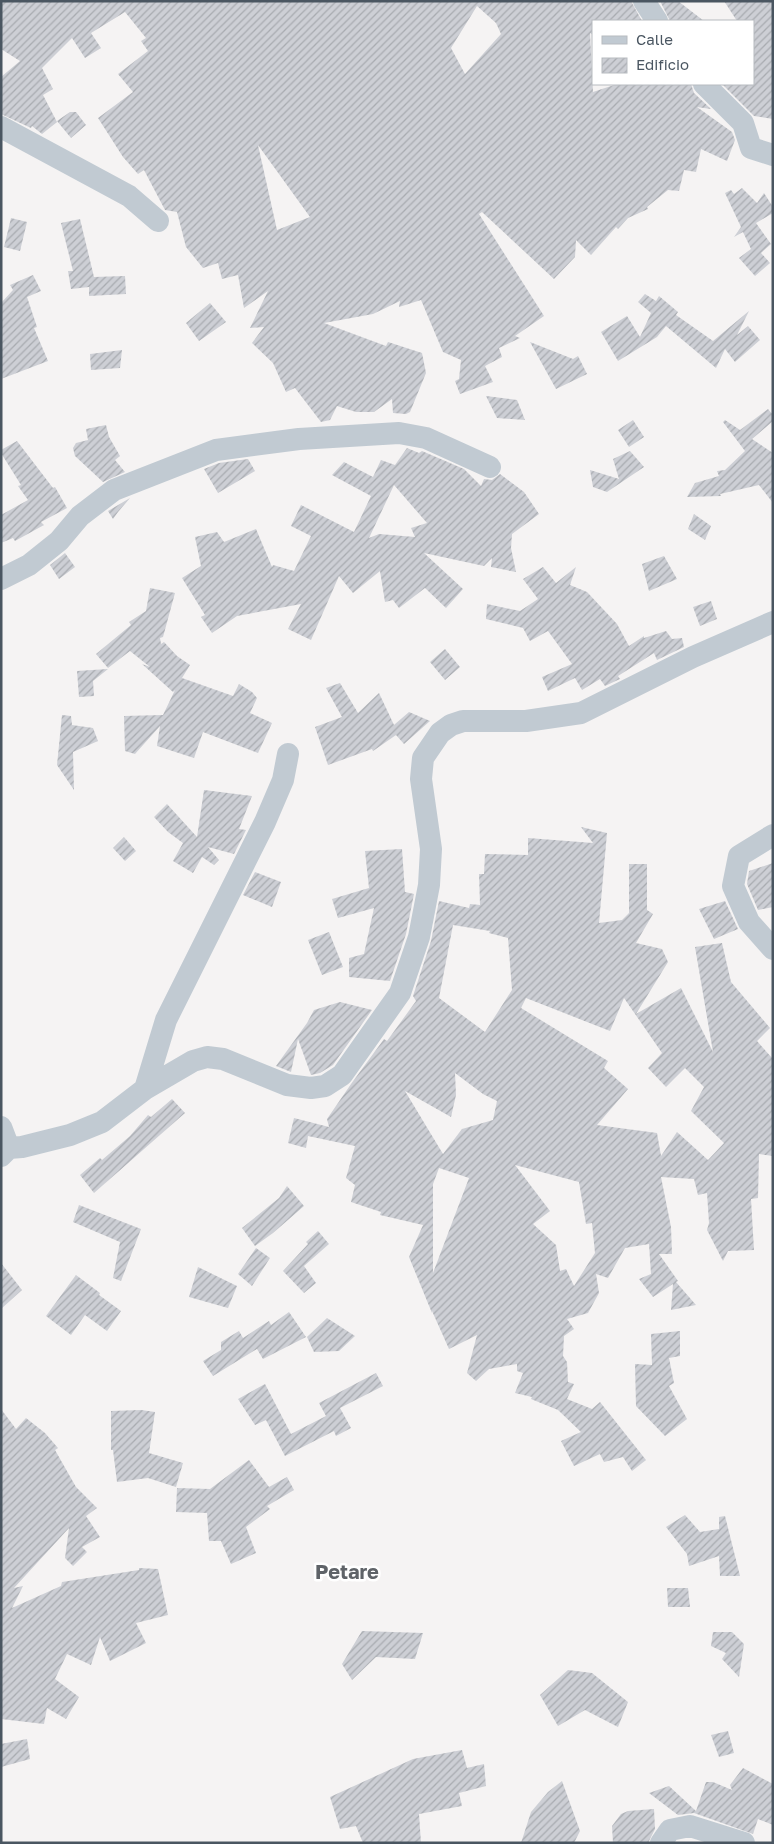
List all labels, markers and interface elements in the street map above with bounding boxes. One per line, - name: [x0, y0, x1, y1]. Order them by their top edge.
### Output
- legend: [592, 20, 754, 85]
- text: Calle: [636, 30, 673, 48]
- text: Edificio: [636, 55, 689, 73]
- district label: Petare: [315, 1559, 379, 1583]

